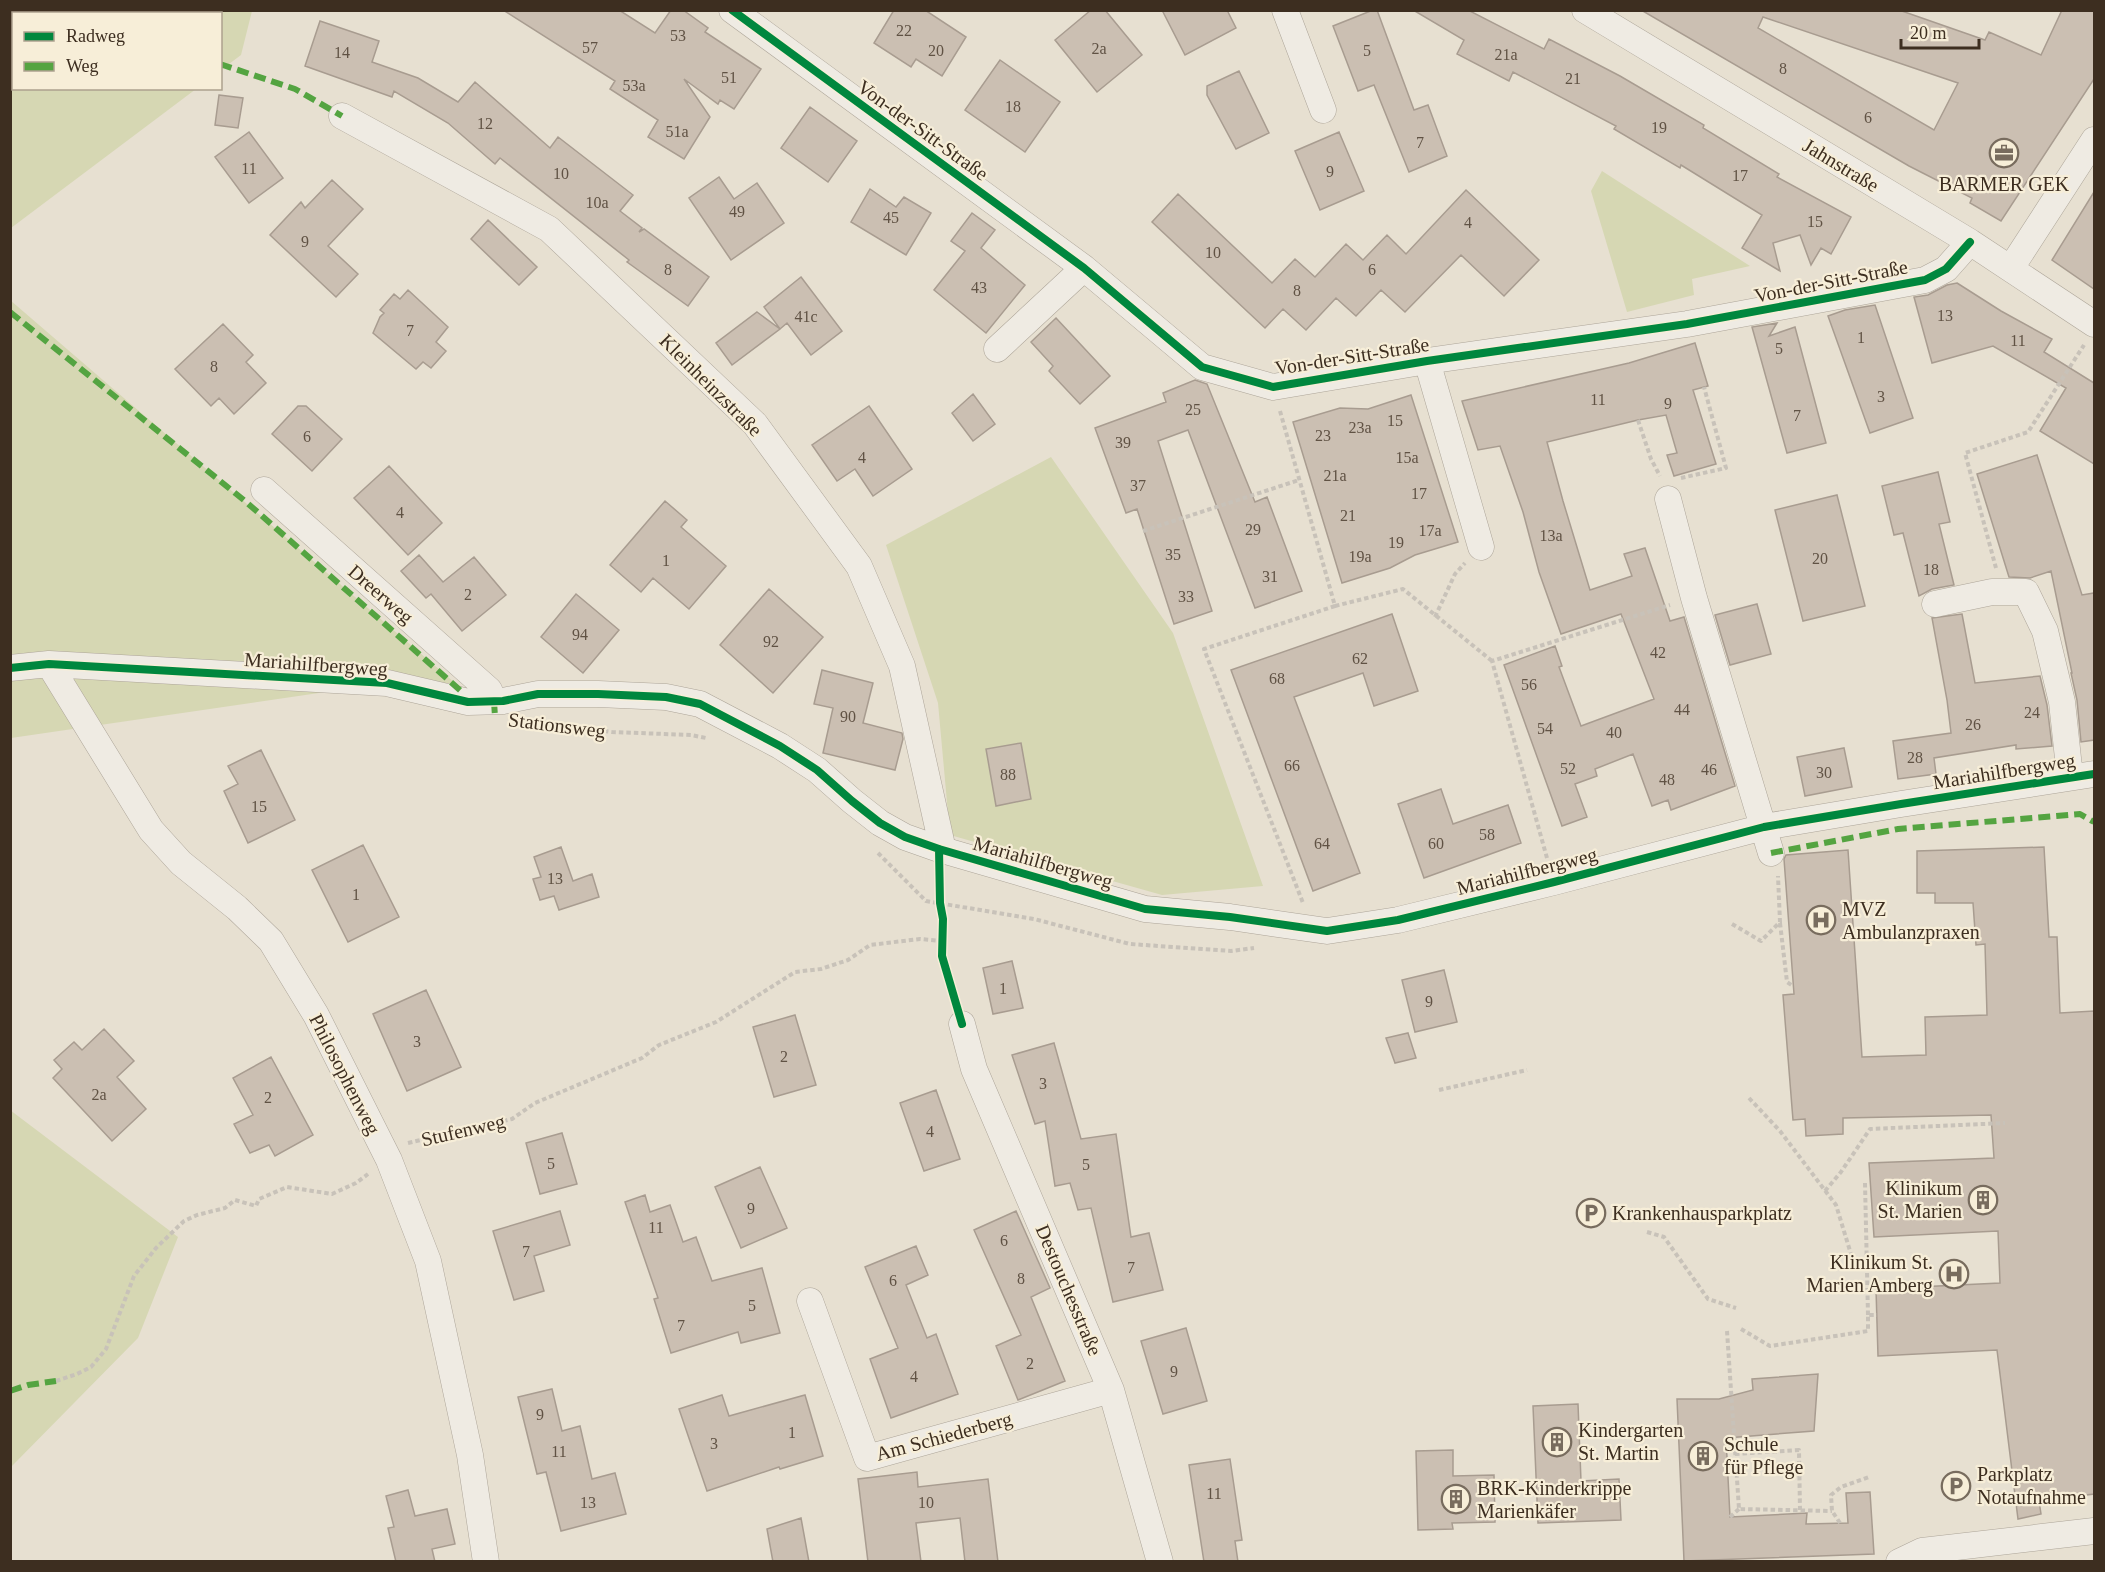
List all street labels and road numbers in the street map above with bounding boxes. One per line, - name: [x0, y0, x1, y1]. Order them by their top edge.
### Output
- street label: Von-der-Sitt-Straße: [853, 75, 993, 185]
- street label: Jahnstraße: [1799, 134, 1883, 196]
- street label: Von-der-Sitt-Straße: [1752, 255, 1910, 307]
- street label: Kleinheinzstraße: [655, 329, 767, 441]
- street label: Von-der-Sitt-Straße: [1273, 333, 1431, 379]
- street label: Dreerweg: [343, 560, 418, 629]
- street label: Mariahilfbergweg: [243, 648, 389, 681]
- street label: Stationsweg: [507, 708, 607, 743]
- street label: Mariahilfbergweg: [1931, 749, 2077, 794]
- street label: Mariahilfbergweg: [970, 832, 1115, 893]
- street label: Mariahilfbergweg: [1454, 843, 1600, 900]
- street label: Philosophenweg: [304, 1010, 385, 1138]
- street label: Stufenweg: [419, 1110, 507, 1151]
- street label: Destouchesstraße: [1032, 1221, 1107, 1359]
- street label: Am Schiederberg: [873, 1407, 1015, 1466]

